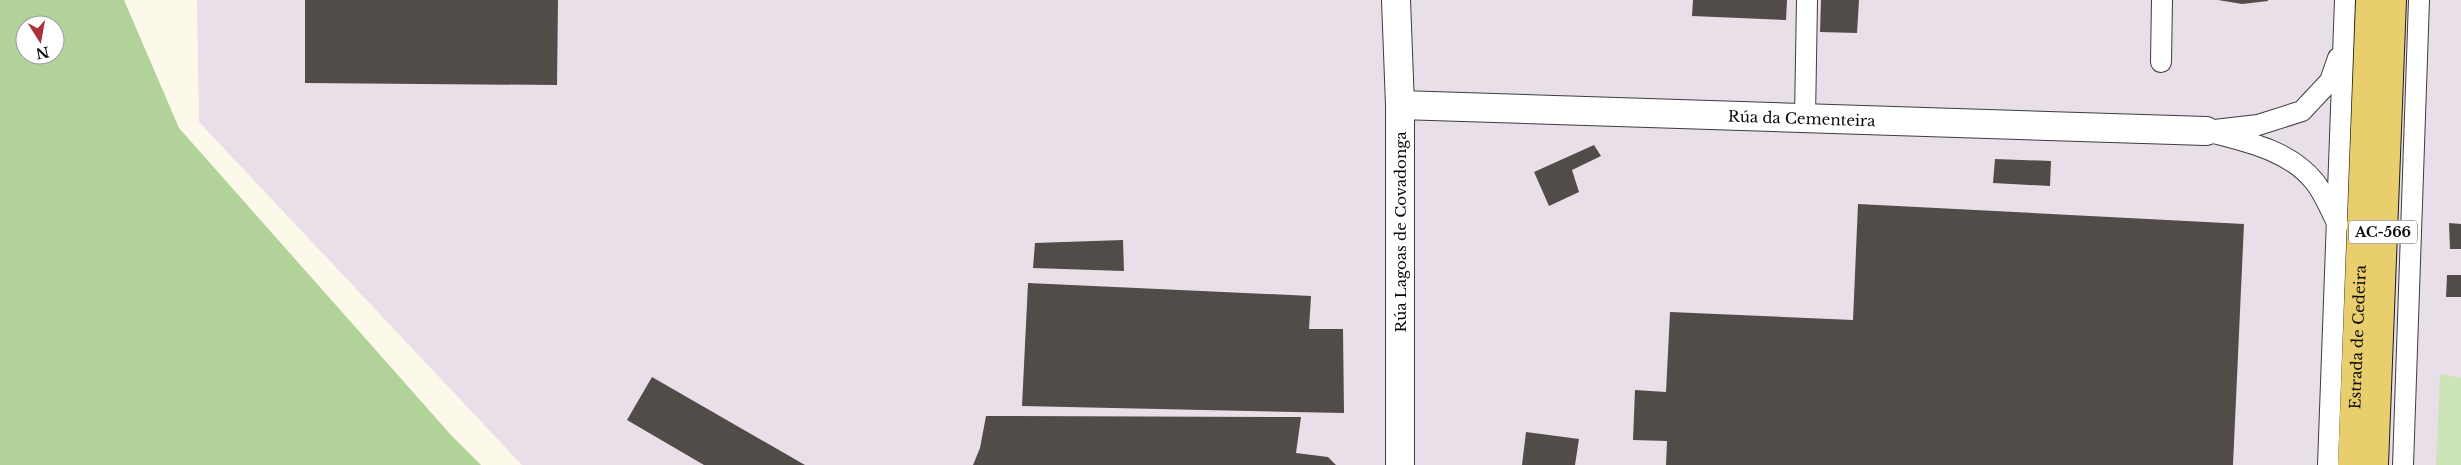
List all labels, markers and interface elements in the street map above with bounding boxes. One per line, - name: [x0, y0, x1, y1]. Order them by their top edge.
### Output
- north arrow: [15, 15, 65, 65]
- text: N: [34, 43, 51, 63]
- street label: Rúa da Cementeira: [1728, 106, 1877, 130]
- street label: Rúa Lagoas de Covadonga: [1391, 131, 1410, 333]
- road number: AC-566: [2349, 220, 2417, 243]
- street label: Estrada de Cedeira: [2345, 264, 2369, 410]

